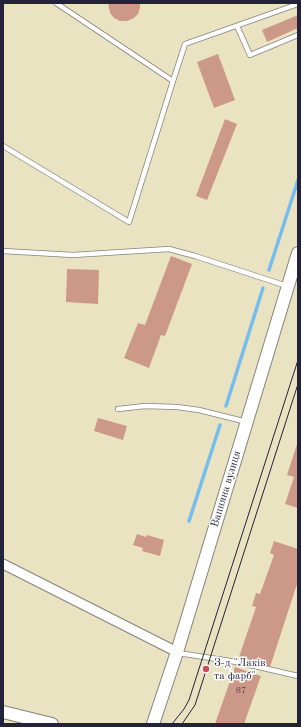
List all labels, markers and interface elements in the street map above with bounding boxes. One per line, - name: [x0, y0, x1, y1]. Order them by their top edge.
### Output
- street label: Вапняна вулиця: [208, 449, 244, 529]
- place label: З-д "Лаків та фарб": [214, 656, 266, 682]
- marker: З-д "Лаків та фарб": [201, 664, 211, 674]
- house number: 87: [236, 686, 246, 696]

